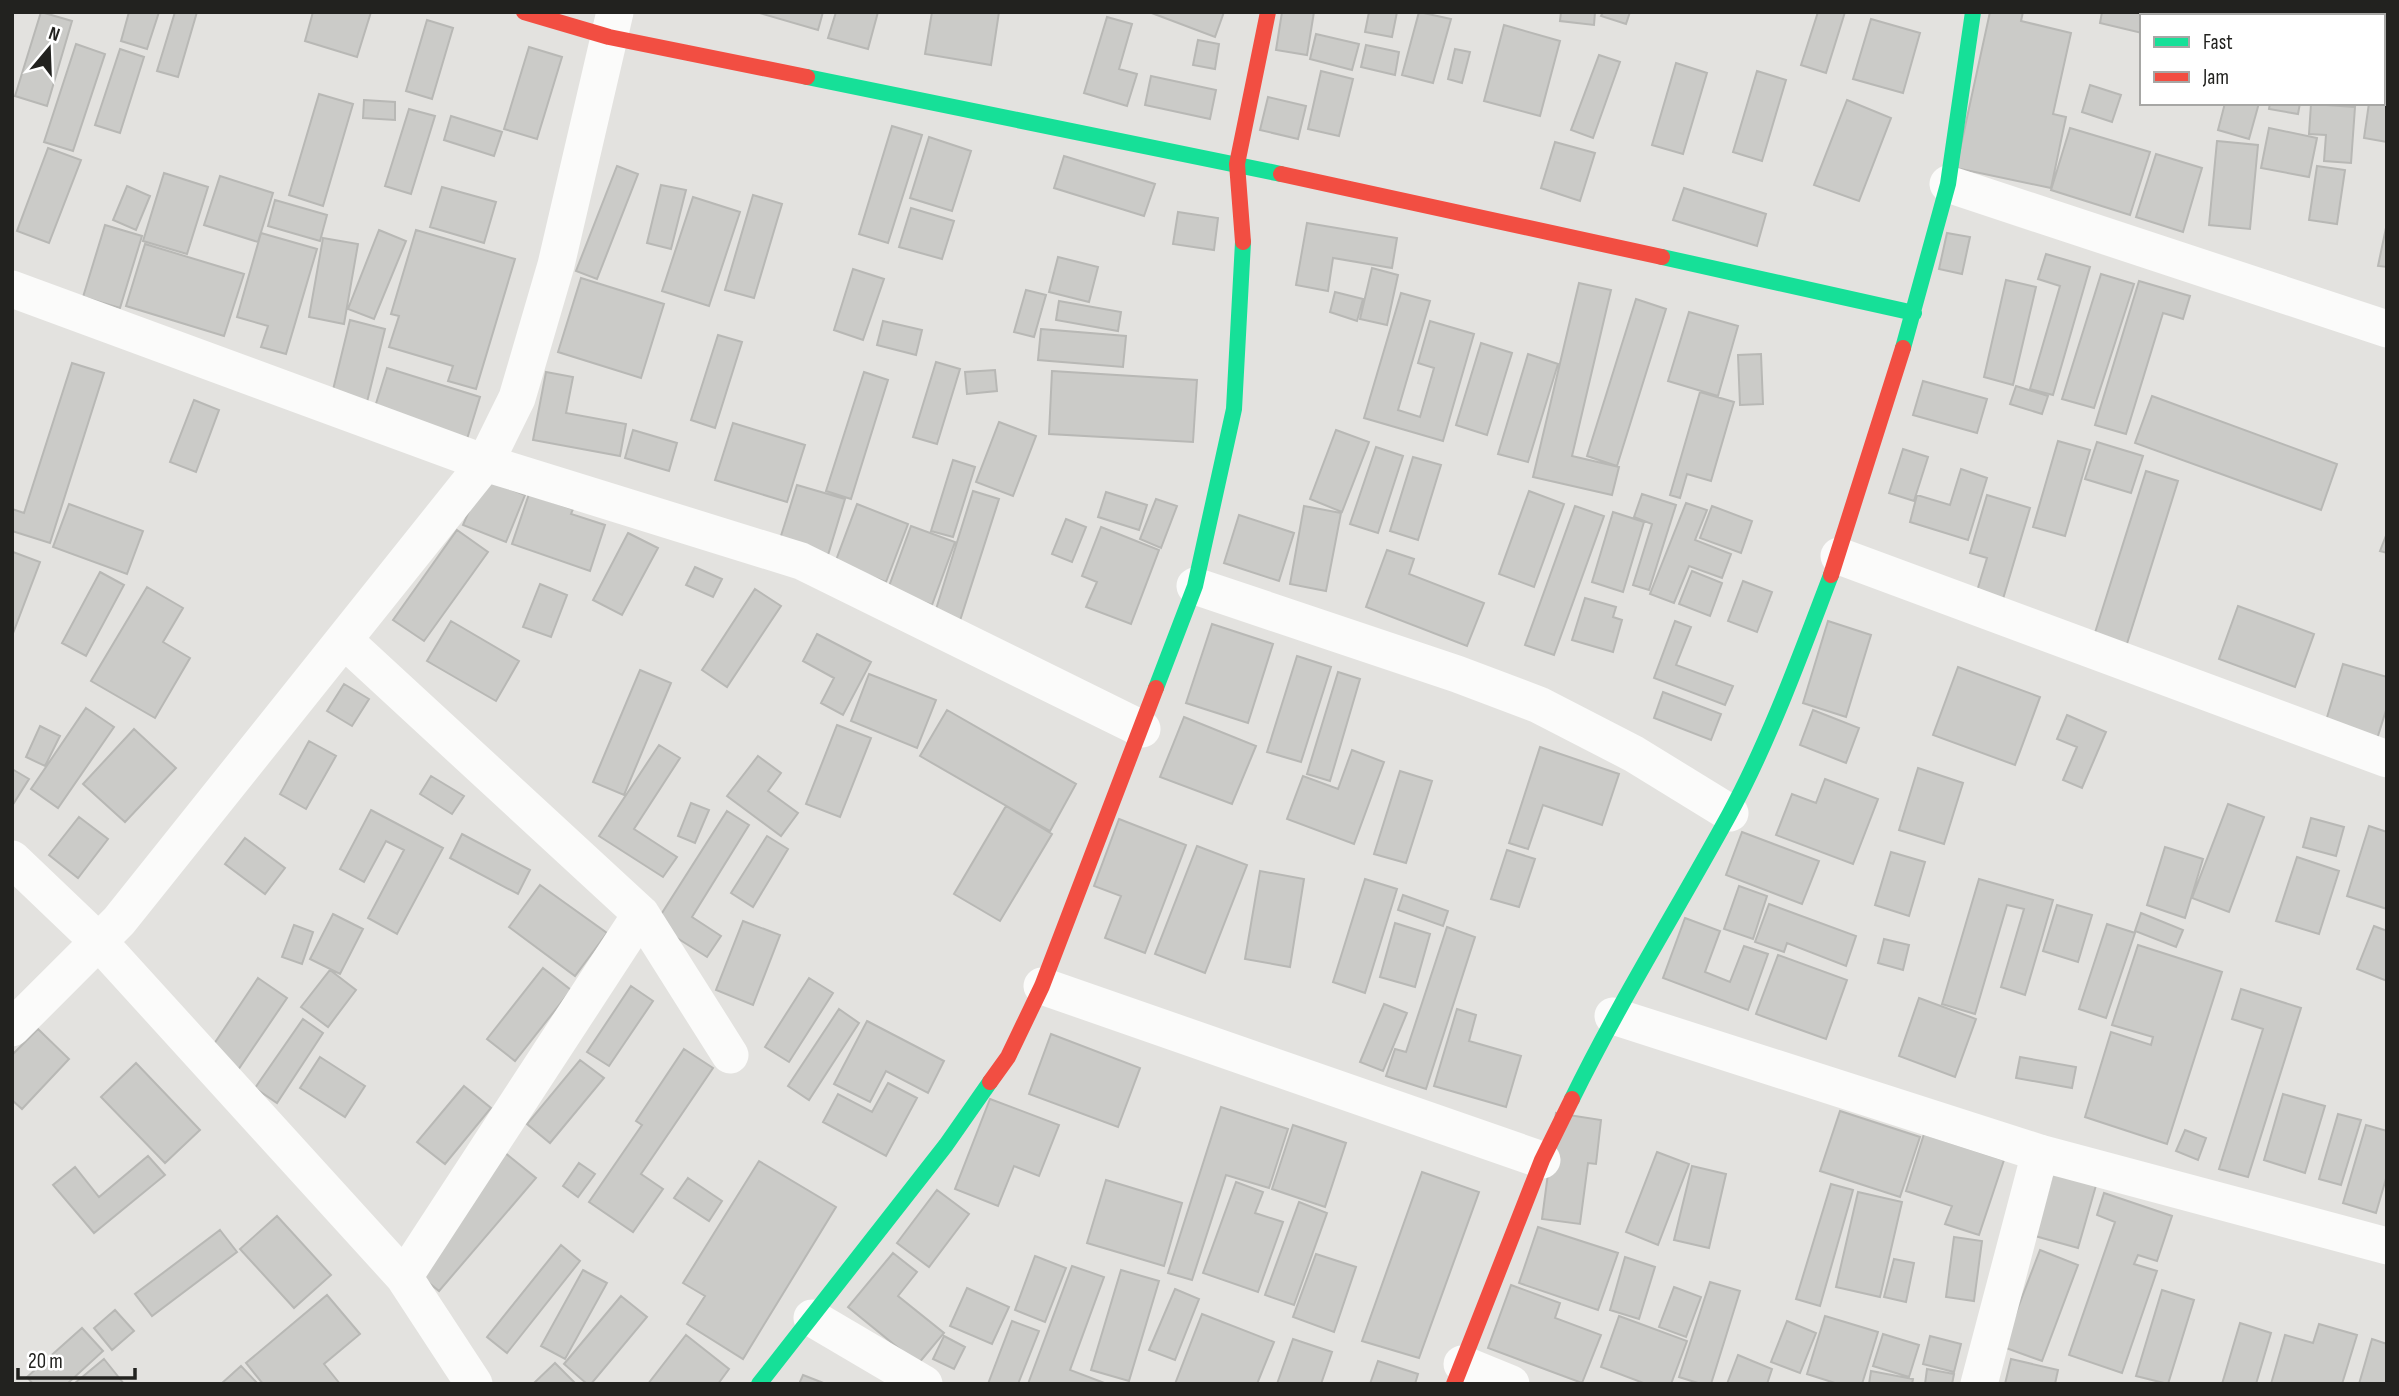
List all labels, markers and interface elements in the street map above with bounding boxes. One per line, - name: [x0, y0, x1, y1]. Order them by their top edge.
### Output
- north arrow: [14, 14, 84, 84]
- legend: [2140, 14, 2385, 105]
- text: N: [46, 22, 63, 47]
- text: Fast: [2203, 30, 2233, 55]
- text: Jam: [2202, 65, 2229, 90]
- scale bar: [18, 1336, 135, 1380]
- text: 20 m: [28, 1349, 63, 1374]

